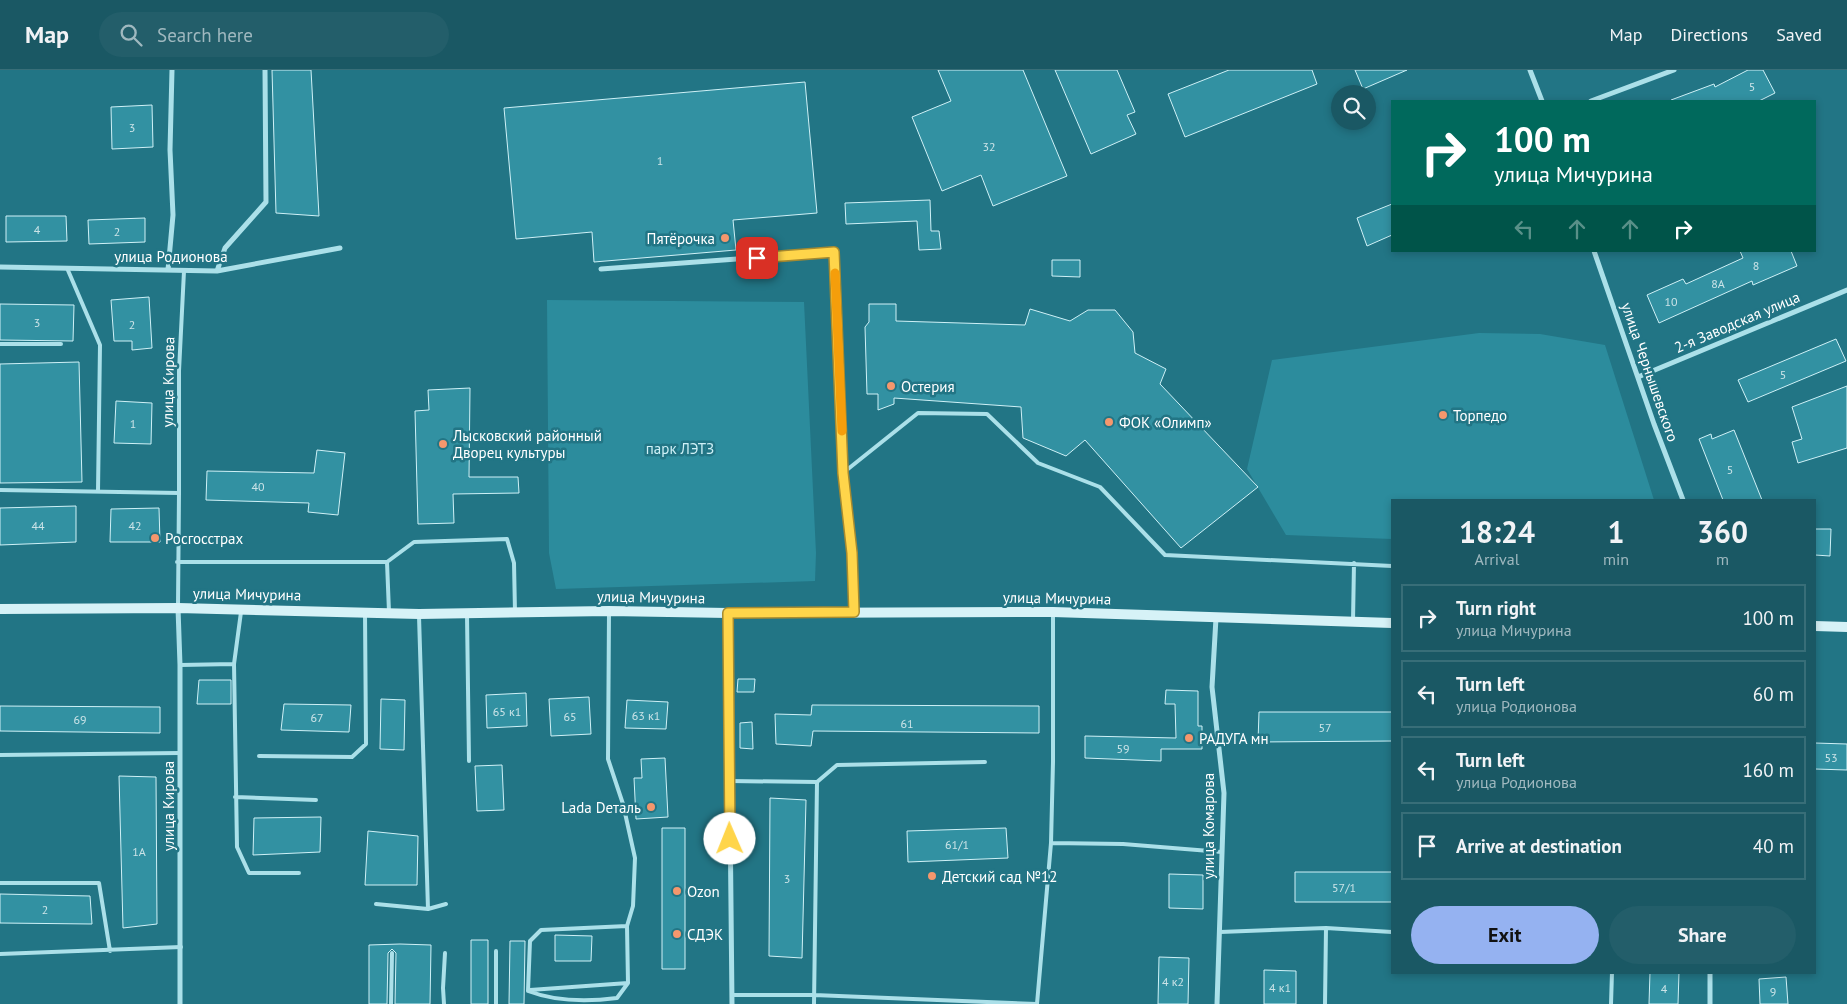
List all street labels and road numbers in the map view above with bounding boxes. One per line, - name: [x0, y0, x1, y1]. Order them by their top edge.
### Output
- street label: улица Родионова: [114, 247, 228, 266]
- street label: 2-я Заводская улица: [1671, 287, 1803, 357]
- street label: улица Чернышевского: [1617, 300, 1683, 444]
- street label: улица Кирова: [158, 337, 178, 427]
- street label: улица Мичурина: [193, 584, 301, 604]
- street label: улица Мичурина: [597, 587, 705, 607]
- street label: улица Мичурина: [1003, 588, 1111, 608]
- street label: улица Кирова: [159, 761, 178, 851]
- street label: улица Комарова: [1199, 773, 1218, 879]

